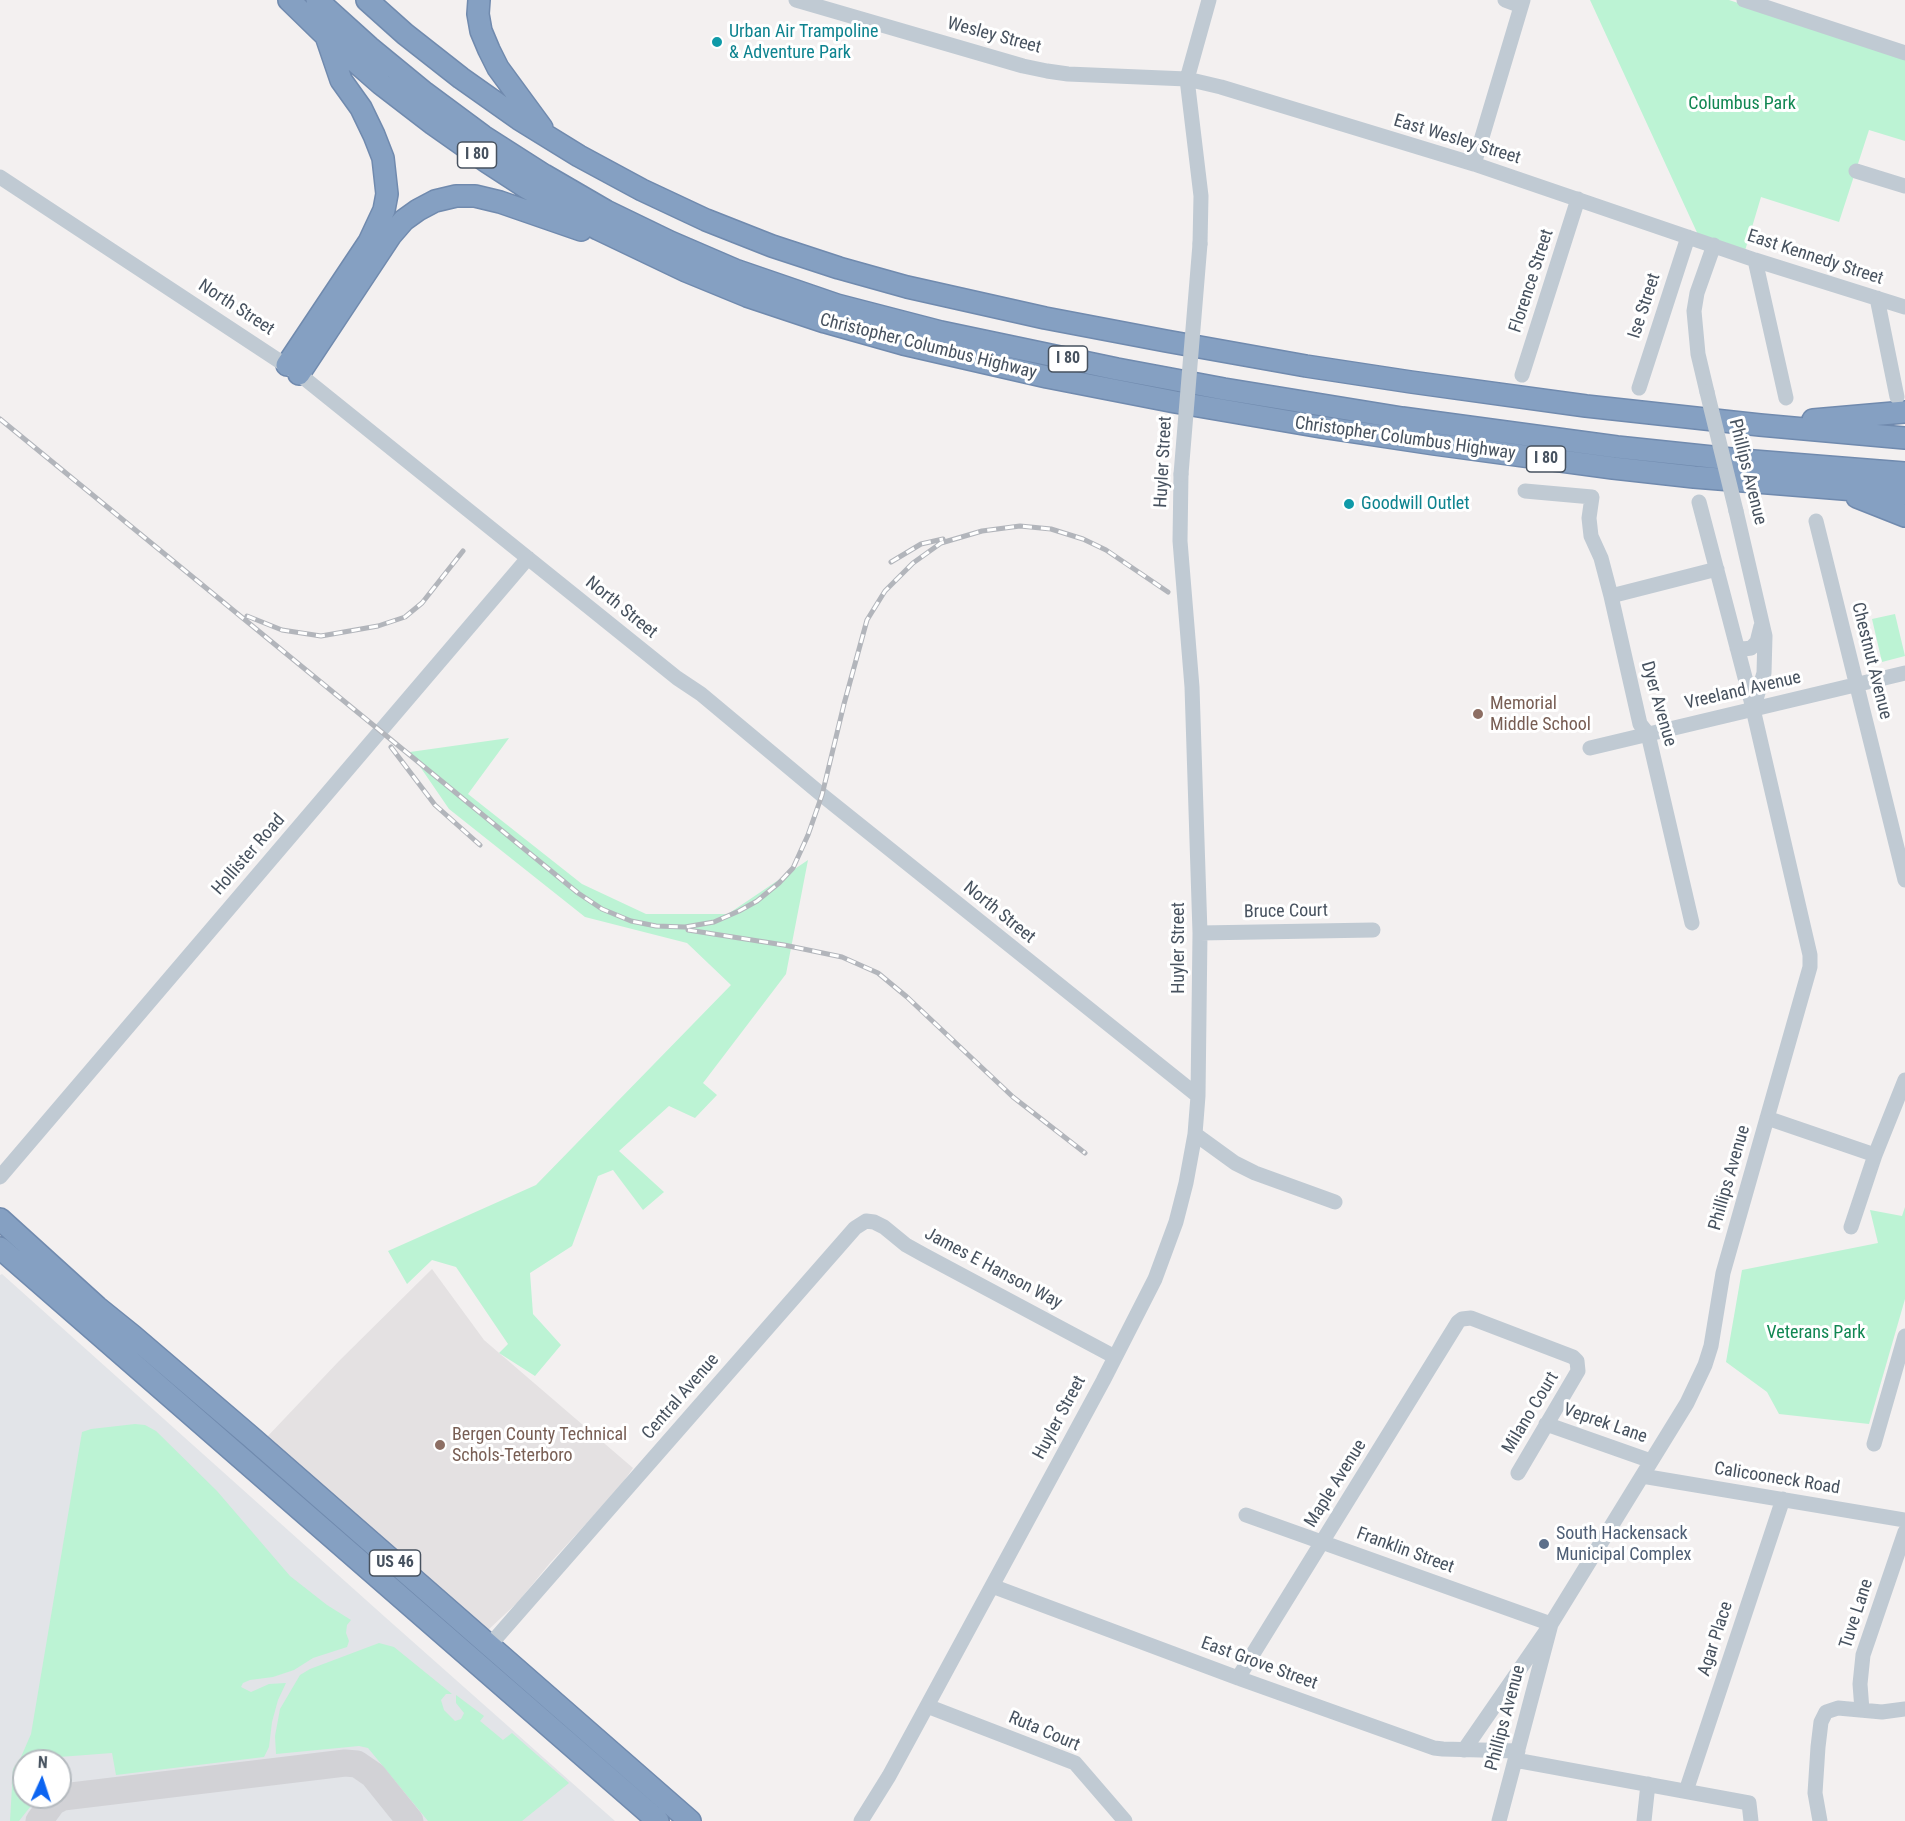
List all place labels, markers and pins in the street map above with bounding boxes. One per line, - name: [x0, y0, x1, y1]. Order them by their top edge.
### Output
- place label: Urban Air Trampoline & Adventure Park: [729, 21, 878, 63]
- marker: Urban Air Trampoline & Adventure Park: [710, 35, 724, 49]
- place label: Goodwill Outlet: [1361, 493, 1470, 515]
- marker: Goodwill Outlet: [1342, 497, 1356, 511]
- place label: Memorial Middle School: [1490, 693, 1591, 736]
- marker: Memorial Middle School: [1471, 707, 1485, 721]
- place label: Bergen County Technical Schols-Teterboro: [452, 1424, 627, 1466]
- marker: Bergen County Technical Schols-Teterboro: [433, 1438, 447, 1452]
- place label: South Hackensack Municipal Complex: [1556, 1523, 1691, 1565]
- marker: South Hackensack Municipal Complex: [1537, 1537, 1551, 1551]

